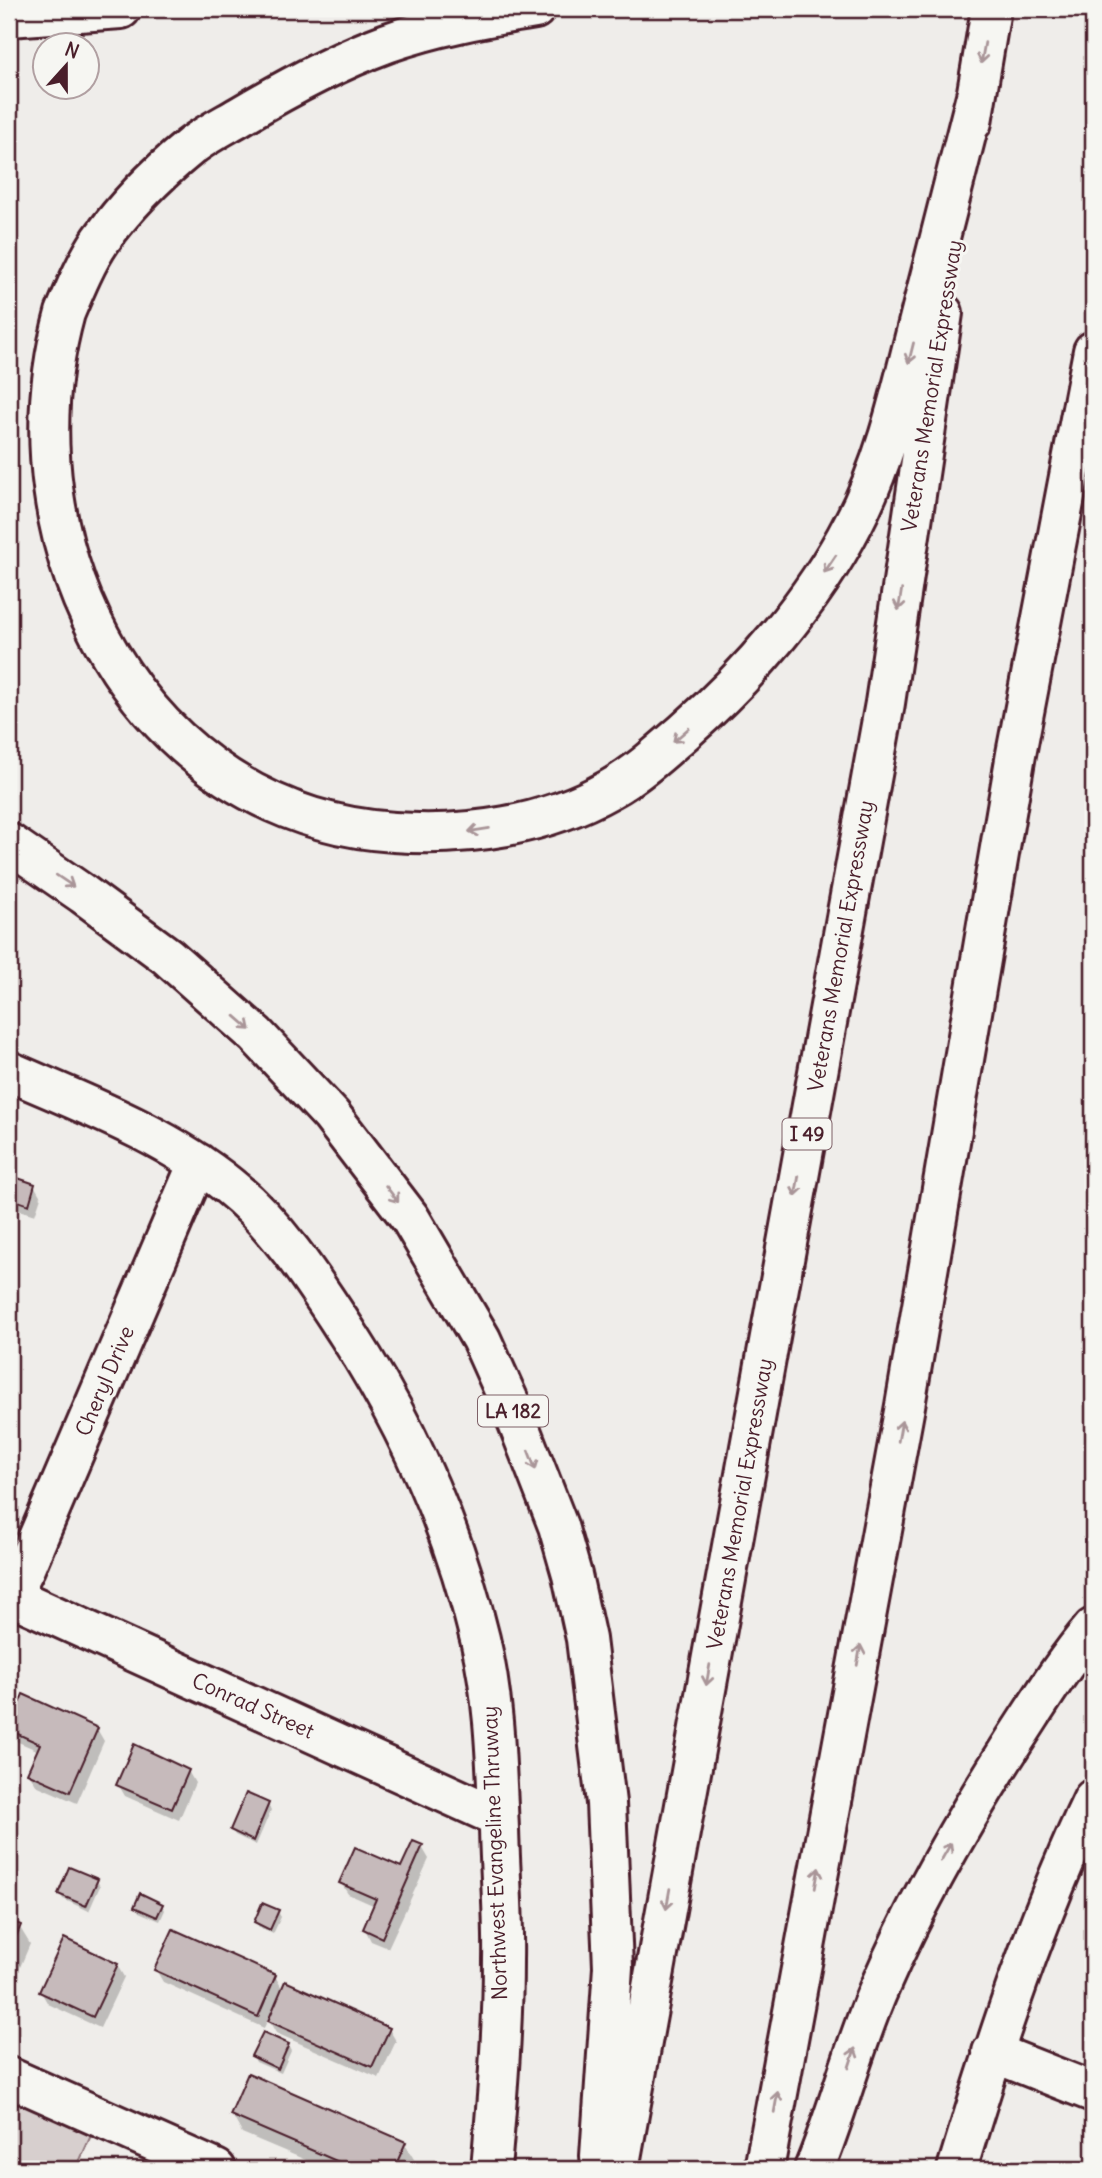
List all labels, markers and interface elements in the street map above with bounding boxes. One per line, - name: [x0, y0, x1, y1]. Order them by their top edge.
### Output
- north arrow: [32, 32, 102, 102]
- text: N: [62, 37, 83, 64]
- one-way arrow: [976, 41, 989, 64]
- street label: Veterans Memorial Expressway: [895, 238, 968, 534]
- one-way arrow: [904, 341, 917, 364]
- one-way arrow: [822, 554, 837, 573]
- one-way arrow: [893, 588, 906, 611]
- one-way arrow: [672, 727, 690, 743]
- street label: Veterans Memorial Expressway: [802, 798, 879, 1094]
- one-way arrow: [468, 824, 491, 837]
- one-way arrow: [55, 874, 74, 889]
- one-way arrow: [234, 1015, 252, 1031]
- road number: I 49: [782, 1118, 832, 1150]
- one-way arrow: [790, 1174, 803, 1197]
- one-way arrow: [384, 1185, 399, 1203]
- street label: Cheryl Drive: [69, 1322, 140, 1440]
- street label: Veterans Memorial Expressway: [701, 1356, 778, 1652]
- road number: LA 182: [478, 1396, 548, 1427]
- one-way arrow: [894, 1420, 907, 1443]
- one-way arrow: [527, 1448, 539, 1470]
- one-way arrow: [853, 1644, 866, 1667]
- one-way arrow: [701, 1663, 715, 1686]
- street label: Conrad Street: [188, 1667, 319, 1745]
- street label: Northwest Evangeline Thruway: [476, 1705, 513, 2001]
- one-way arrow: [939, 1842, 953, 1862]
- one-way arrow: [811, 1867, 825, 1890]
- one-way arrow: [661, 1887, 674, 1910]
- one-way arrow: [847, 2048, 859, 2070]
- one-way arrow: [770, 2091, 783, 2114]

